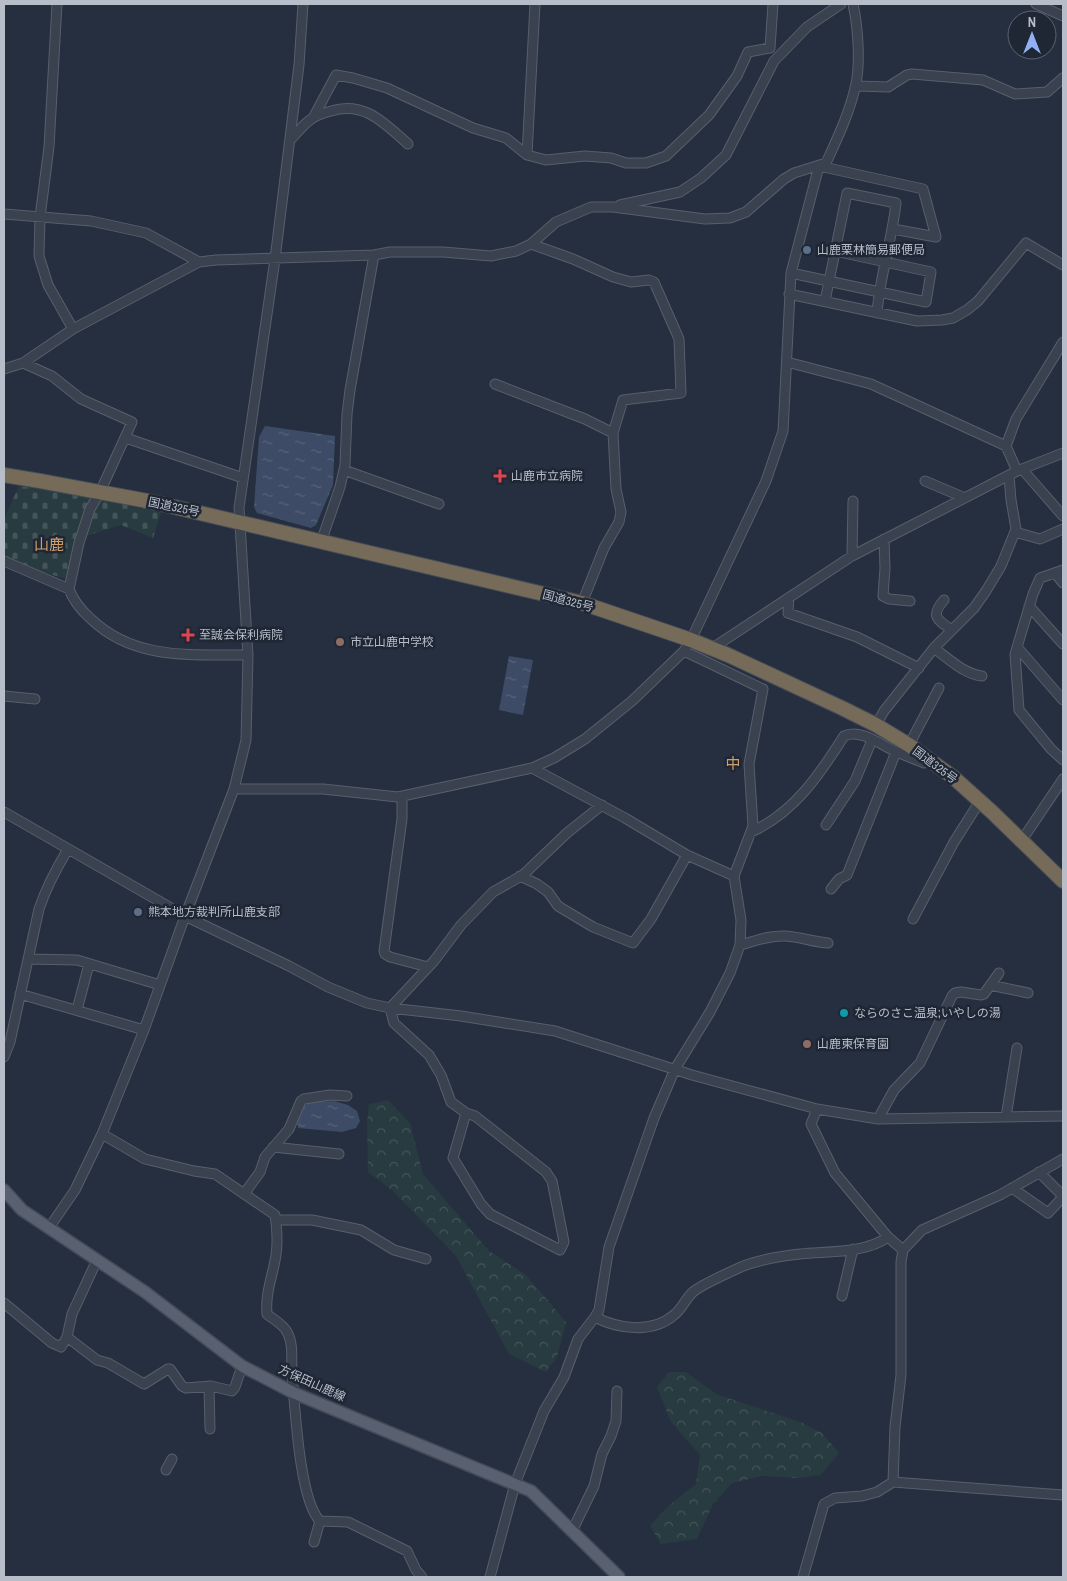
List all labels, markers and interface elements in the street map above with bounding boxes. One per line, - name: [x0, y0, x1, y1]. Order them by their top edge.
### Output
- north arrow: [1007, 10, 1057, 60]
- text: N: [1028, 13, 1036, 31]
- place label: 山鹿栗林簡易郵便局: [817, 242, 925, 258]
- marker: 山鹿栗林簡易郵便局: [801, 244, 813, 256]
- place label: 山鹿市立病院: [511, 468, 583, 484]
- marker: 山鹿市立病院: [493, 469, 507, 483]
- street label: 国道325号: [147, 494, 201, 520]
- district label: 山鹿: [34, 534, 64, 555]
- street label: 国道325号: [541, 586, 595, 616]
- place label: 至誠会保利病院: [199, 627, 283, 643]
- marker: 至誠会保利病院: [181, 628, 195, 642]
- place label: 市立山鹿中学校: [350, 634, 434, 650]
- marker: 市立山鹿中学校: [334, 636, 346, 648]
- street label: 国道325号: [909, 743, 961, 787]
- district label: 中: [725, 753, 741, 774]
- place label: 熊本地方裁判所山鹿支部: [148, 904, 280, 920]
- marker: 熊本地方裁判所山鹿支部: [132, 906, 144, 918]
- place label: ならのさこ温泉;いやしの湯: [854, 1005, 1001, 1021]
- marker: ならのさこ温泉;いやしの湯: [838, 1007, 850, 1019]
- place label: 山鹿東保育園: [817, 1036, 889, 1052]
- marker: 山鹿東保育園: [801, 1038, 813, 1050]
- street label: 方保田山鹿線: [276, 1361, 348, 1405]

